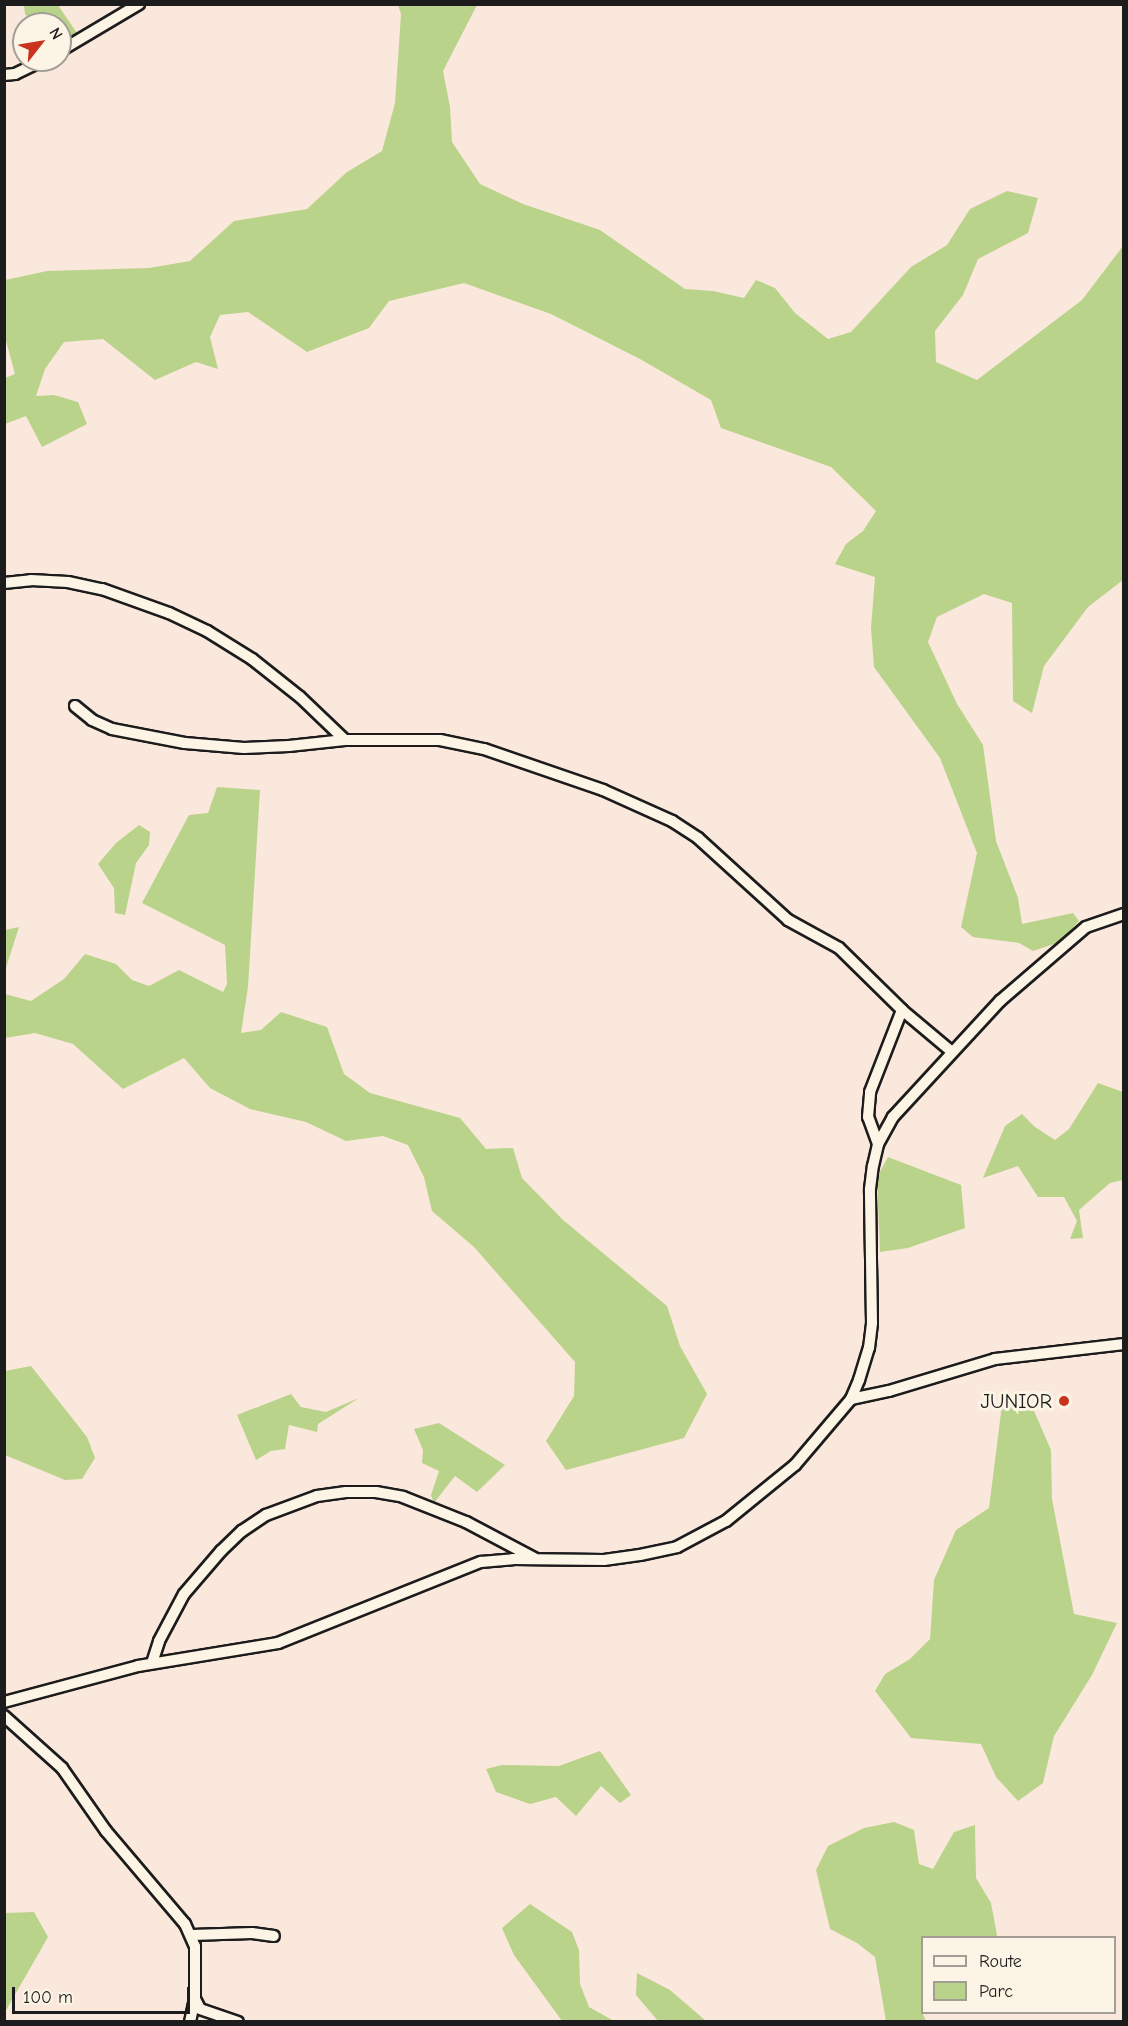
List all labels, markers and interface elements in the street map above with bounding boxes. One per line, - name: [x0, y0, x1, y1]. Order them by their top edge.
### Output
- north arrow: [12, 12, 72, 72]
- text: N: [45, 25, 66, 43]
- place label: JUNIOR: [981, 1388, 1052, 1414]
- marker: JUNIOR: [1057, 1394, 1071, 1408]
- legend: [921, 1936, 1116, 2014]
- text: Route: [979, 1951, 1022, 1972]
- scale bar: [15, 1975, 194, 2013]
- text: Parc: [979, 1981, 1013, 2002]
- text: 100 m: [23, 1987, 73, 2008]

